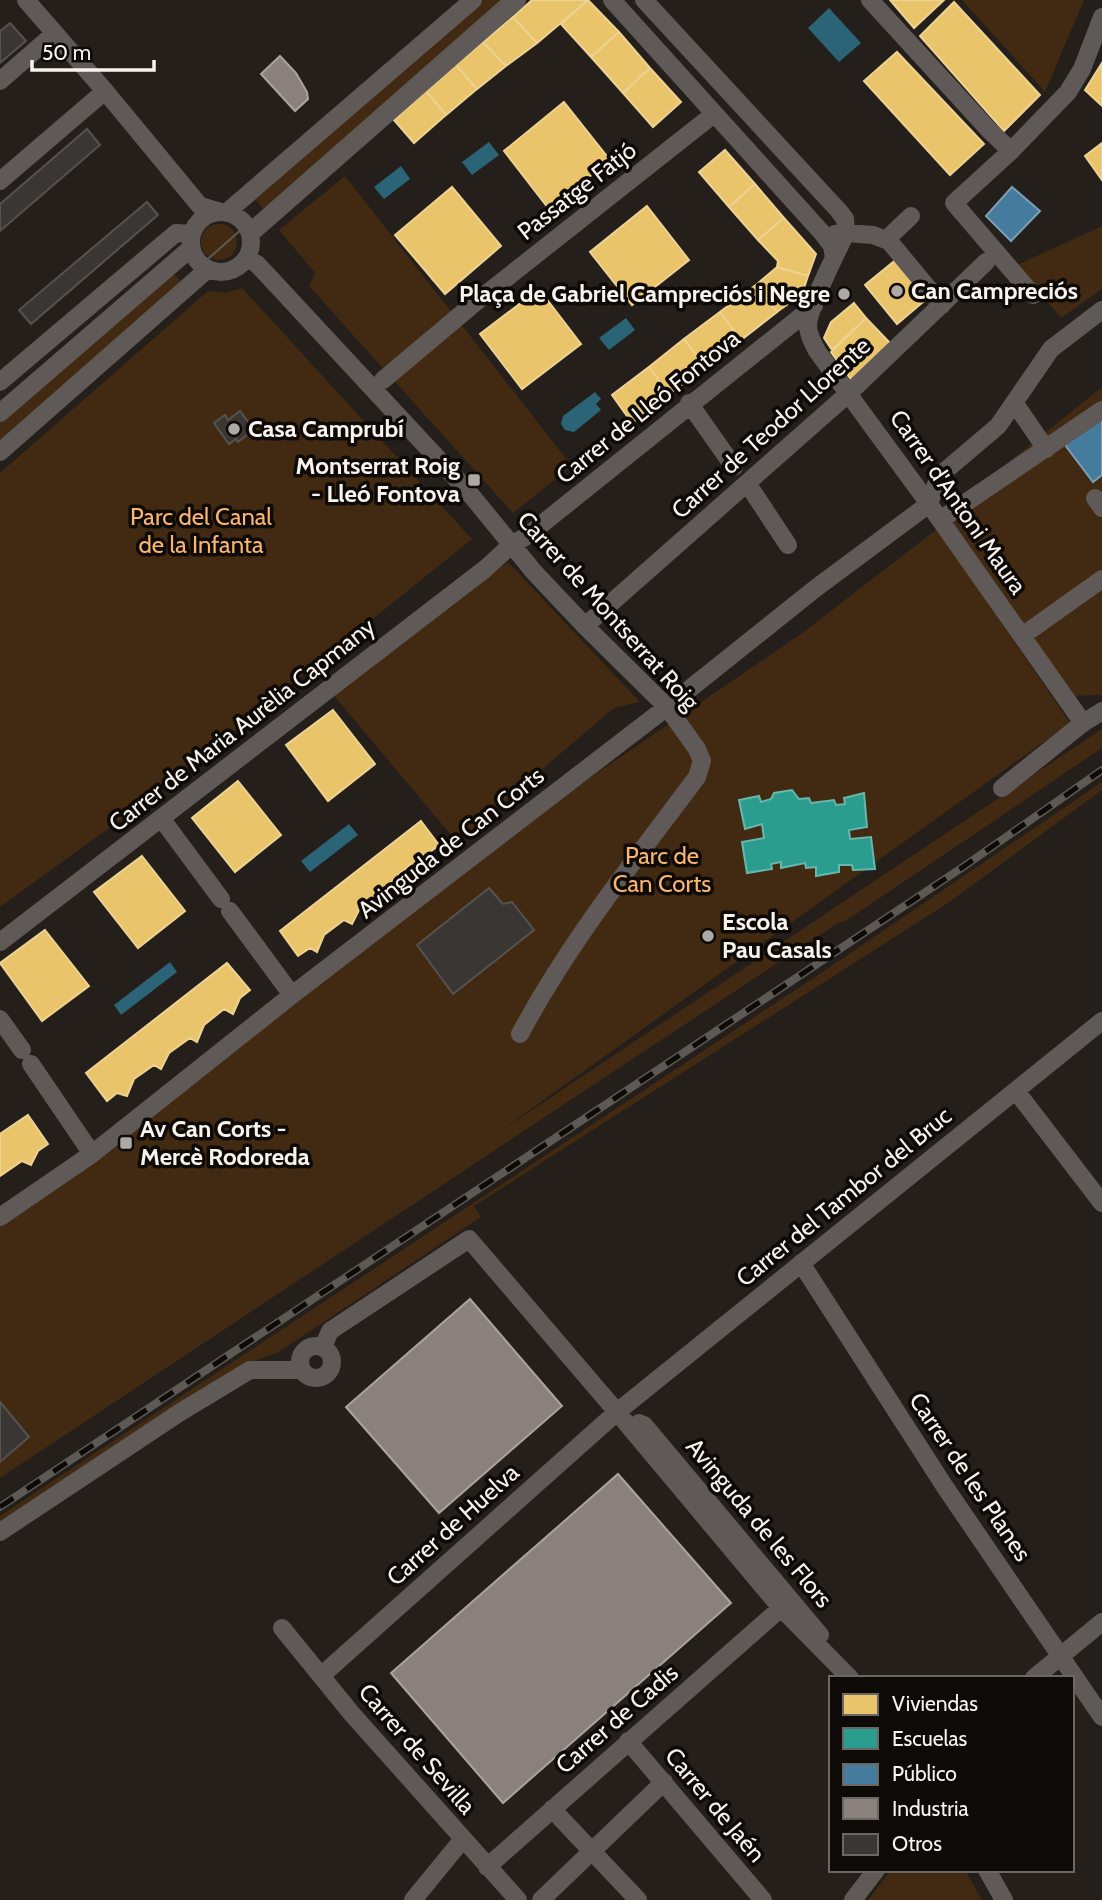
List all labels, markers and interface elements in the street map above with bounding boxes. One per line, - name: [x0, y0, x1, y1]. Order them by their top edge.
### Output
- scale bar: [32, 28, 154, 72]
- text: 50 m: [42, 40, 91, 65]
- street label: Passatge Fatjó: [512, 135, 642, 246]
- place label: Can Campreciós: [911, 276, 1078, 305]
- place label: Plaça de Gabriel Campreciós i Negre: [459, 279, 830, 308]
- marker: Can Campreciós: [889, 283, 905, 299]
- marker: Plaça de Gabriel Campreciós i Negre: [836, 286, 852, 302]
- street label: Carrer de Lleó Fontova: [550, 323, 746, 490]
- street label: Carrer de Teodor Llorente: [665, 331, 876, 524]
- street label: Carrer d'Antoni Maura: [884, 404, 1033, 600]
- place label: Casa Camprubí: [248, 414, 404, 443]
- marker: Casa Camprubí: [226, 421, 242, 437]
- place label: Montserrat Roig - Lleó Fontova: [296, 451, 460, 508]
- marker: Montserrat Roig - Lleó Fontova: [466, 472, 482, 488]
- park label: Parc del Canal de la Infanta: [130, 502, 272, 559]
- street label: Carrer de Montserrat Roig: [511, 505, 706, 717]
- street label: Carrer de Maria Aurèlia Capmany: [103, 612, 381, 838]
- street label: Avinguda de Can Corts: [352, 761, 550, 924]
- park label: Parc de Can Corts: [613, 841, 711, 898]
- place label: Escola Pau Casals: [722, 907, 832, 964]
- marker: Escola Pau Casals: [700, 928, 716, 944]
- street label: Carrer del Tambor del Bruc: [730, 1101, 957, 1292]
- place label: Av Can Corts - Mercè Rodoreda: [140, 1114, 310, 1171]
- marker: Av Can Corts - Mercè Rodoreda: [118, 1135, 134, 1151]
- street label: Carrer de les Planes: [903, 1387, 1038, 1567]
- street label: Avinguda de les Flors: [680, 1432, 839, 1613]
- street label: Carrer de Huelva: [381, 1457, 525, 1592]
- street label: Carrer de Cadis: [550, 1658, 684, 1779]
- legend: [829, 1676, 1074, 1872]
- street label: Carrer de Sevilla: [353, 1677, 482, 1820]
- text: Viviendas: [892, 1691, 978, 1716]
- text: Escuelas: [892, 1726, 968, 1751]
- street label: Carrer de Jaén: [659, 1742, 772, 1868]
- text: Público: [892, 1761, 957, 1786]
- text: Industria: [892, 1796, 969, 1821]
- text: Otros: [892, 1831, 942, 1856]

